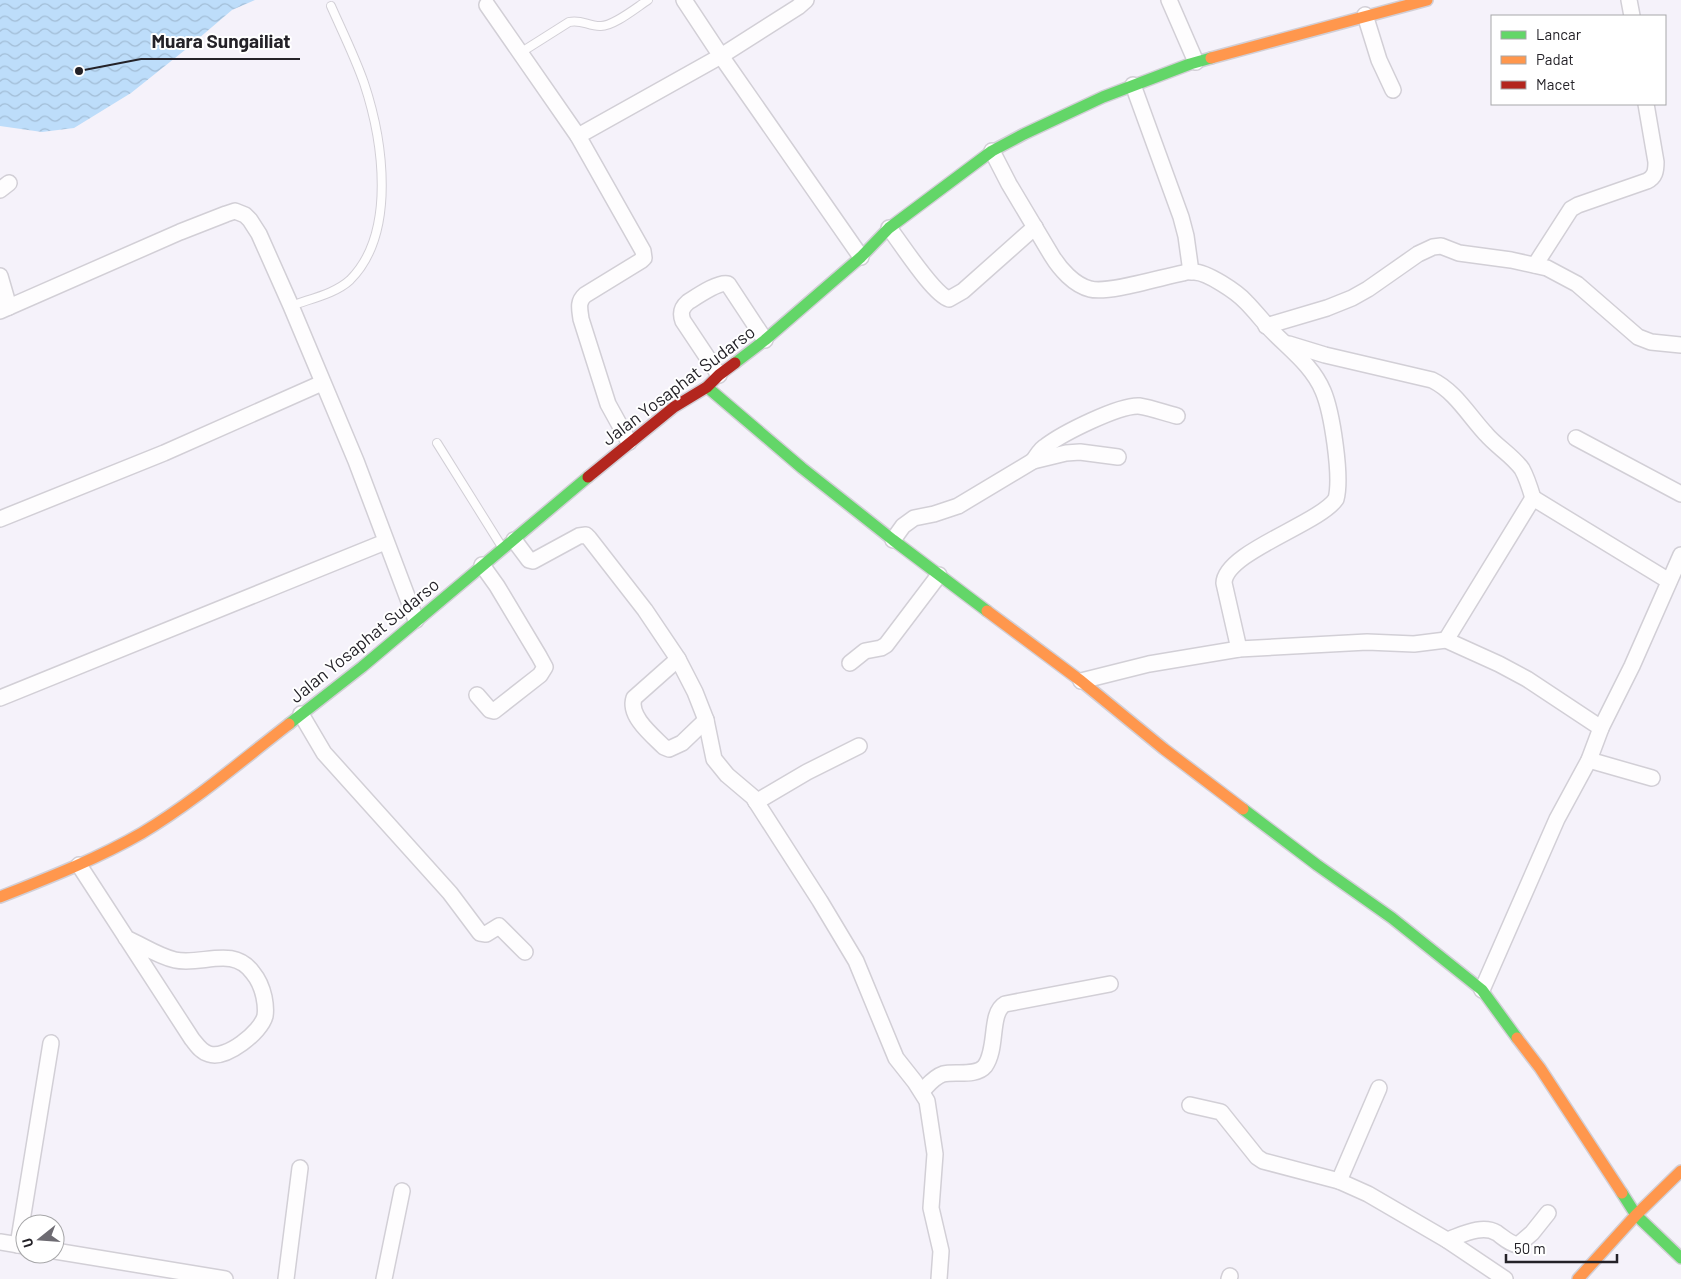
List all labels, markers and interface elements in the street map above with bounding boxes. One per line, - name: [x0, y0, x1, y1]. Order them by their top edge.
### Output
- legend: [1491, 15, 1666, 105]
- callout: Muara Sungailiat: [141, 25, 300, 59]
- text: Lancar: [1536, 25, 1582, 43]
- text: Muara Sungailiat: [152, 29, 291, 52]
- text: Padat: [1536, 50, 1574, 68]
- text: Macet: [1536, 75, 1576, 93]
- street label: Jalan Yosaphat Sudarso: [597, 320, 759, 450]
- street label: Jalan Yosaphat Sudarso: [285, 573, 443, 707]
- north arrow: [15, 1214, 65, 1264]
- scale bar: [1506, 1232, 1617, 1264]
- text: U: [18, 1236, 37, 1250]
- text: 50 m: [1514, 1239, 1546, 1257]

